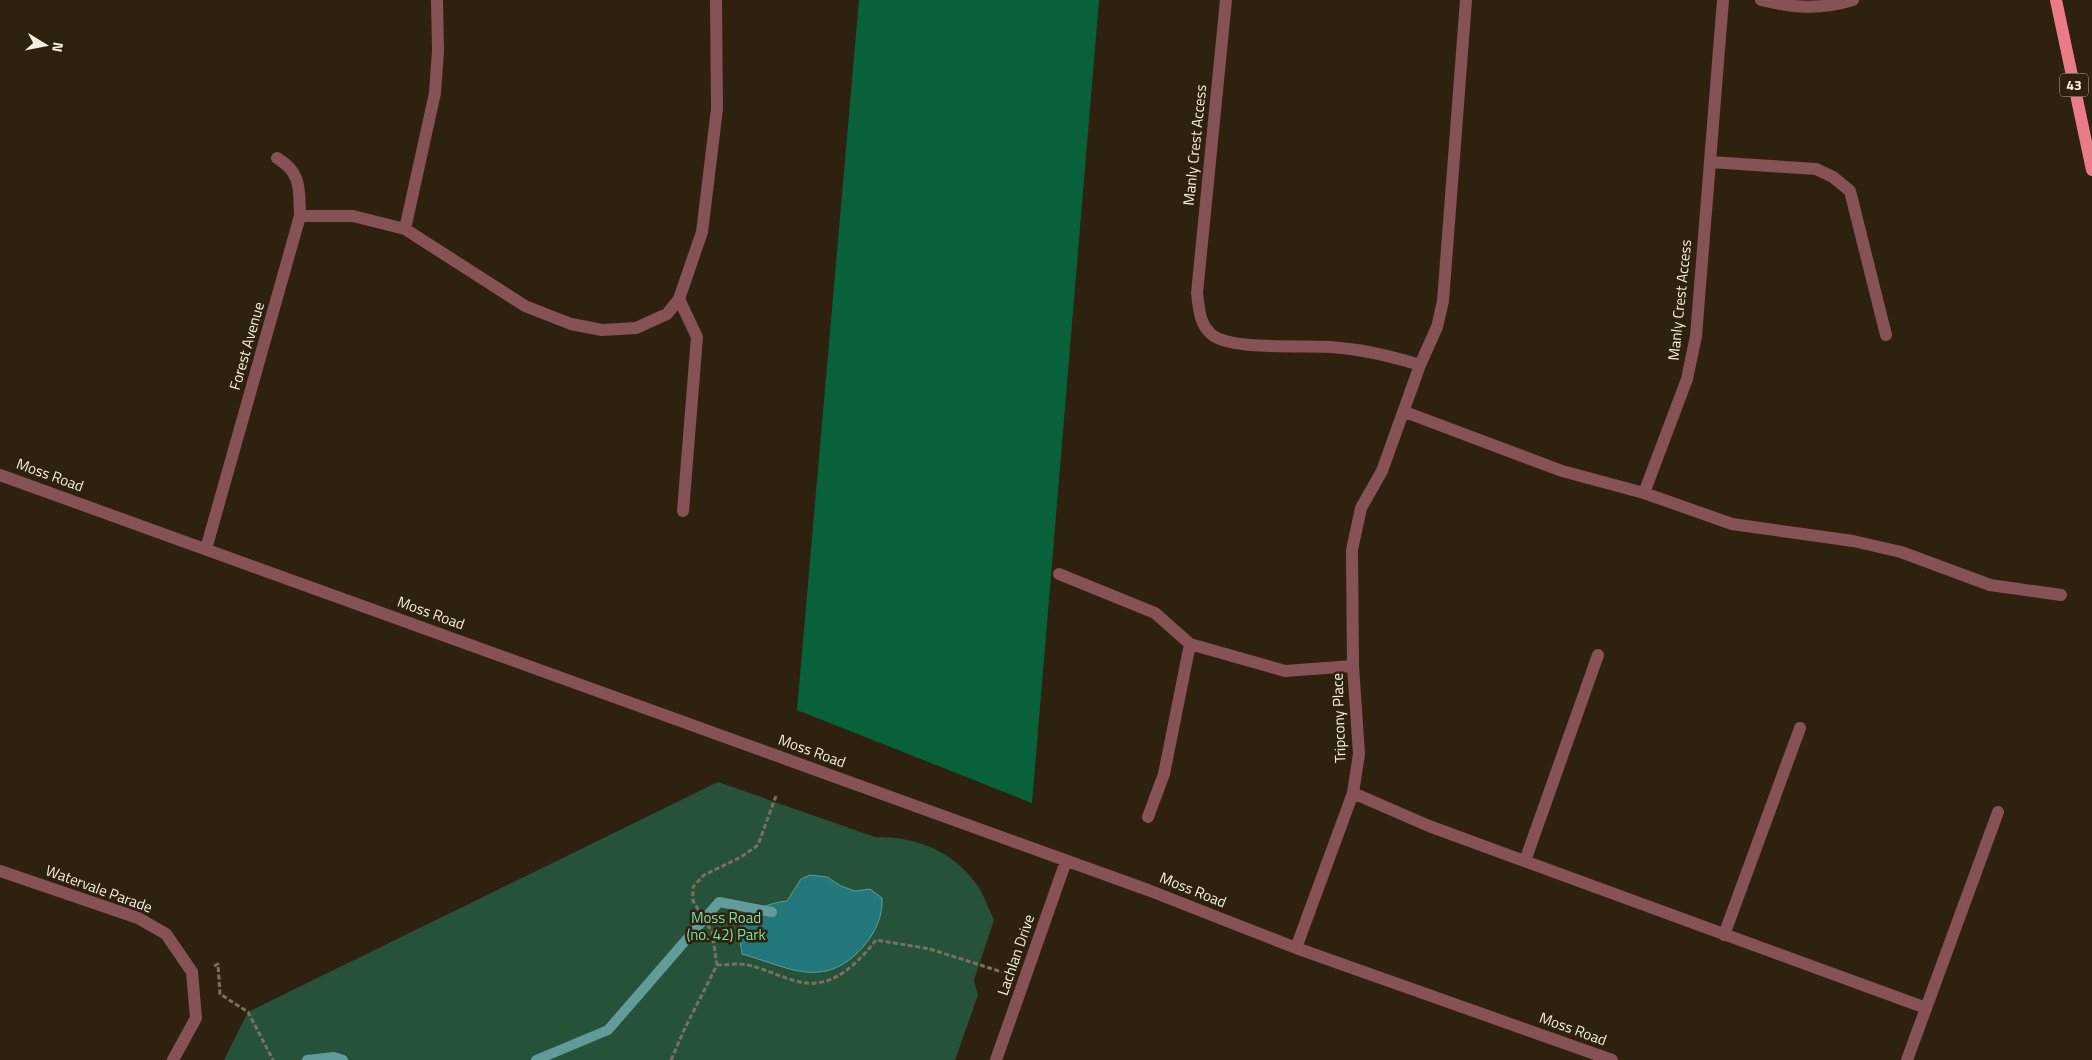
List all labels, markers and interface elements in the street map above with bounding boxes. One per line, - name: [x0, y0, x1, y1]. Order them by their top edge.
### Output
- north arrow: [20, 20, 70, 70]
- text: N: [47, 41, 69, 54]
- road number: 43: [2060, 74, 2088, 96]
- street label: Manly Crest Access: [1177, 83, 1212, 207]
- street label: Manly Crest Access: [1662, 238, 1697, 362]
- street label: Forest Avenue: [223, 299, 270, 393]
- street label: Moss Road: [13, 452, 87, 497]
- street label: Moss Road: [394, 590, 468, 635]
- street label: Tripcony Place: [1325, 673, 1352, 763]
- street label: Moss Road: [775, 728, 849, 773]
- street label: Watervale Parade: [43, 859, 156, 919]
- street label: Moss Road: [1156, 866, 1230, 913]
- park label: Moss Road (no. 42) Park: [686, 906, 766, 946]
- street label: Lachlan Drive: [991, 911, 1040, 998]
- street label: Moss Road: [1536, 1006, 1610, 1051]

